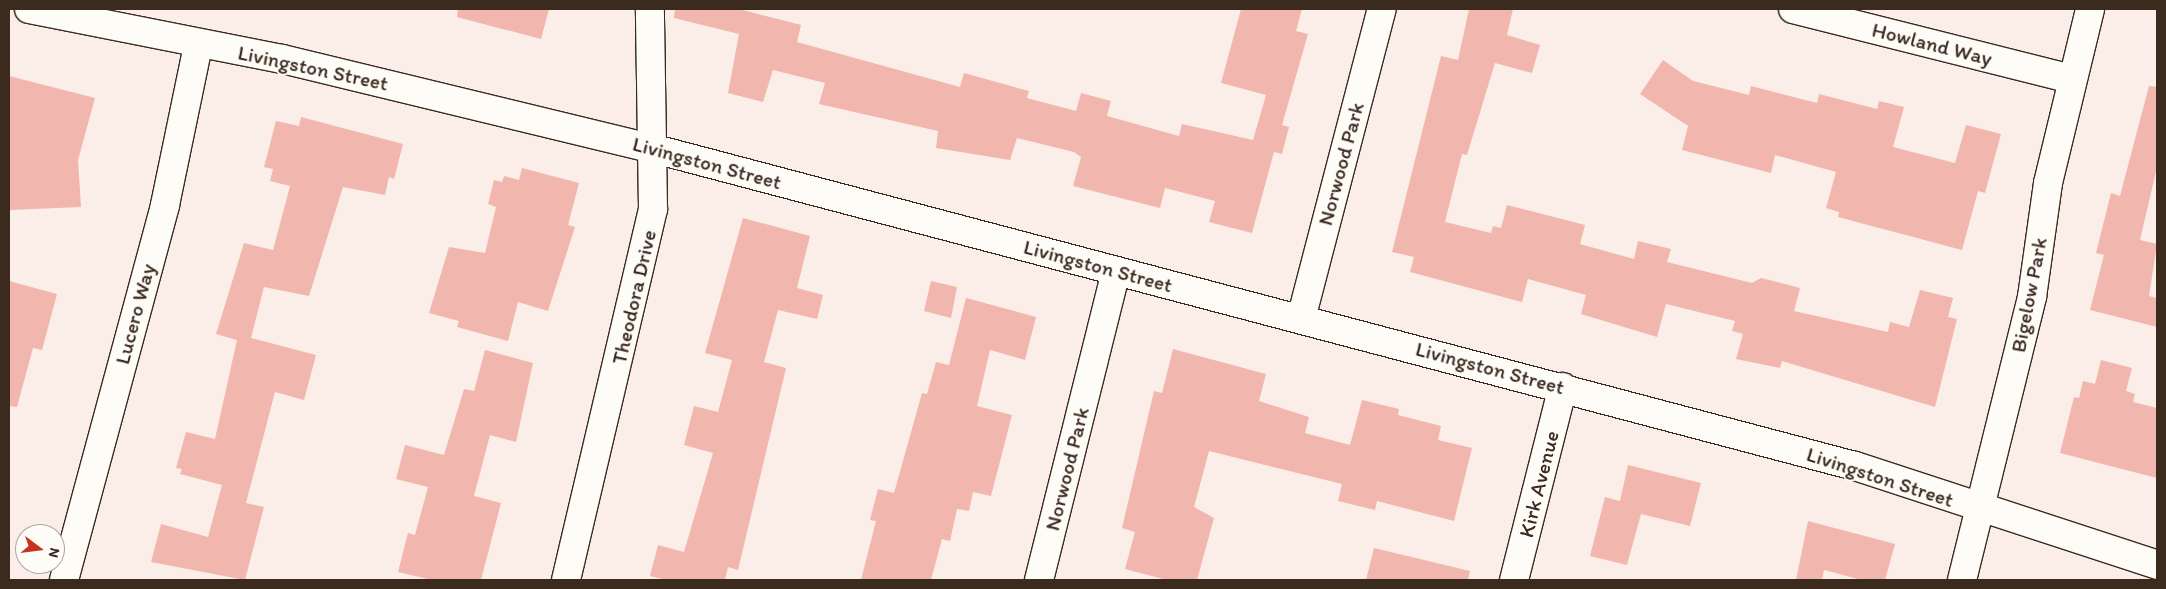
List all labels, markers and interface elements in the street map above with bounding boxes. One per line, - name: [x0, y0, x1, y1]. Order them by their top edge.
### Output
- street label: Howland Way: [1870, 17, 1994, 71]
- street label: Livingston Street: [236, 40, 390, 96]
- street label: Norwood Park: [1312, 100, 1370, 228]
- street label: Livingston Street: [630, 131, 784, 195]
- street label: Theodora Drive: [606, 227, 662, 367]
- street label: Livingston Street: [1021, 234, 1175, 298]
- street label: Bigelow Park: [2006, 235, 2052, 355]
- street label: Lucero Way: [110, 261, 160, 367]
- street label: Livingston Street: [1413, 336, 1567, 400]
- street label: Norwood Park: [1039, 405, 1095, 533]
- street label: Kirk Avenue: [1514, 428, 1564, 540]
- street label: Livingston Street: [1803, 441, 1957, 513]
- north arrow: [15, 524, 65, 574]
- text: N: [45, 546, 63, 560]

